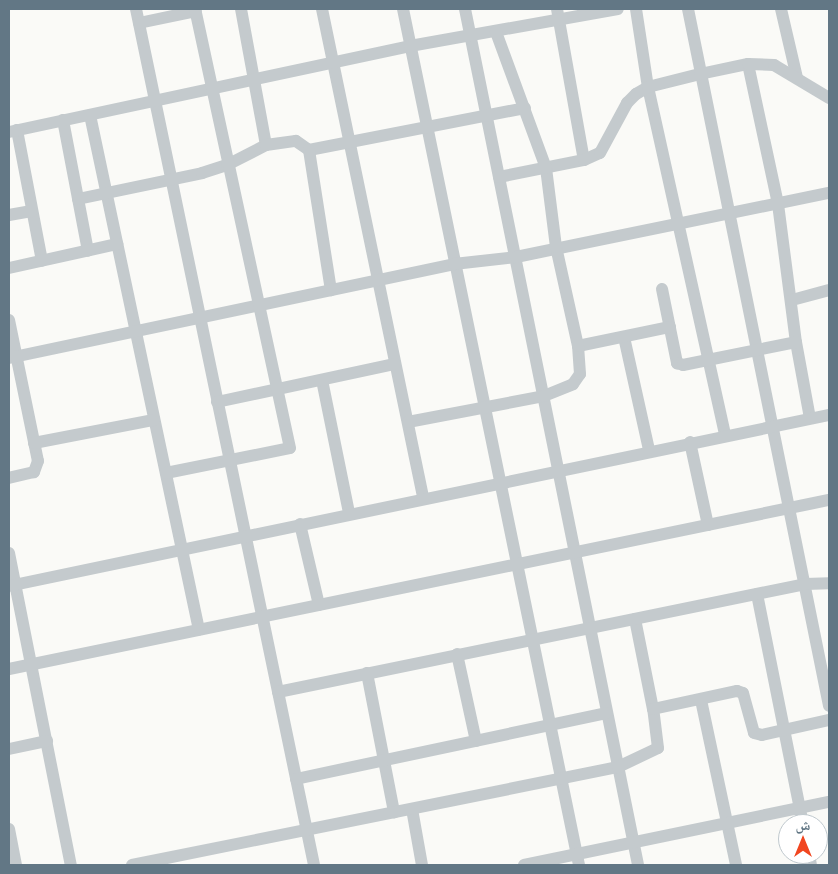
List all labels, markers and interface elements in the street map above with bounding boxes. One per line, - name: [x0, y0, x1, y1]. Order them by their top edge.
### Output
- north arrow: [778, 814, 828, 864]
- text: ش: [796, 815, 810, 834]

